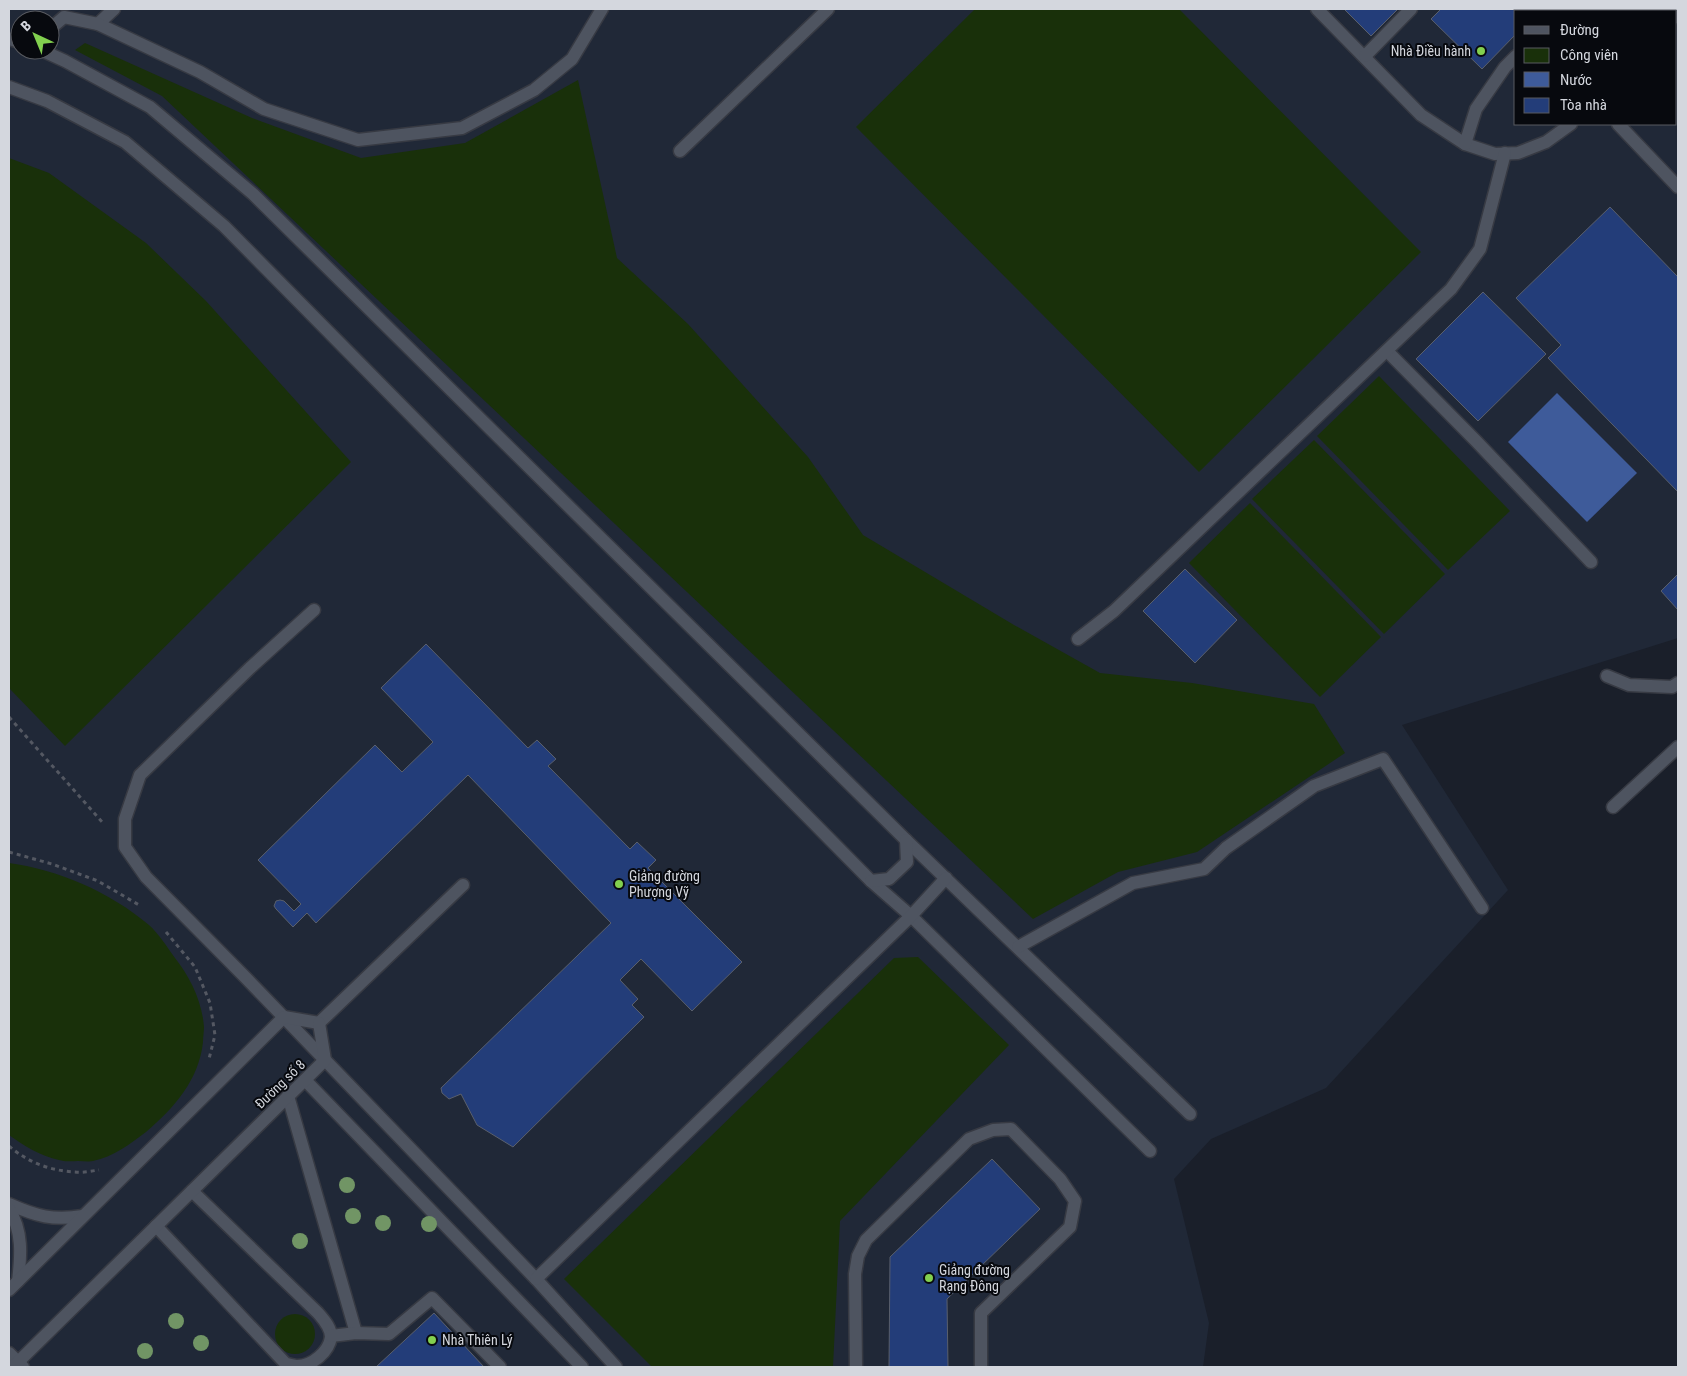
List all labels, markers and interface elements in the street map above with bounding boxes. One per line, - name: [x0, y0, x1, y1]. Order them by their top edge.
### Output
- north arrow: [10, 10, 60, 60]
- legend: [1514, 10, 1677, 125]
- text: B: [18, 17, 34, 34]
- text: Đường: [1560, 21, 1599, 39]
- place label: Nhà Điều hành: [1391, 43, 1471, 59]
- marker: Nhà Điều hành: [1475, 45, 1487, 57]
- text: Công viên: [1560, 46, 1618, 64]
- text: Nước: [1560, 71, 1592, 89]
- text: Tòa nhà: [1560, 96, 1607, 114]
- place label: Giảng đường Phượng Vỹ: [629, 868, 700, 900]
- marker: Giảng đường Phượng Vỹ: [613, 878, 625, 890]
- street label: Đường số 8: [252, 1056, 308, 1112]
- place label: Giảng đường Rạng Đông: [939, 1262, 1010, 1294]
- marker: Giảng đường Rạng Đông: [923, 1272, 935, 1284]
- place label: Nhà Thiên Lý: [442, 1332, 513, 1348]
- marker: Nhà Thiên Lý: [426, 1334, 438, 1346]

